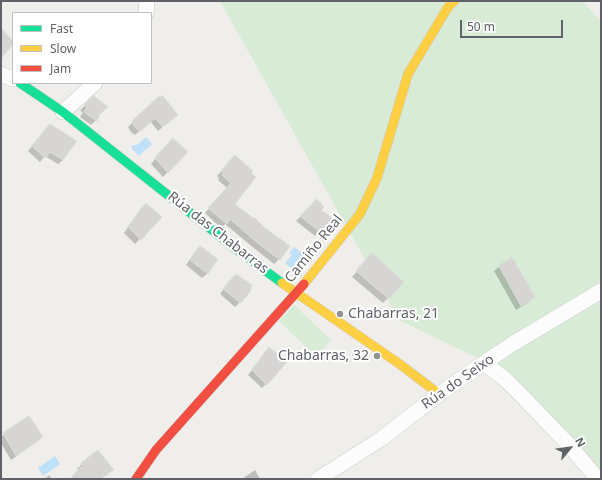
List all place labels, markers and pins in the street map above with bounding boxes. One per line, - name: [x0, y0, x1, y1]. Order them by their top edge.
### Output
- place label: Chabarras, 21: [348, 306, 439, 322]
- marker: Chabarras, 21: [335, 309, 345, 319]
- place label: Chabarras, 32: [278, 348, 369, 364]
- marker: Chabarras, 32: [372, 351, 382, 361]

